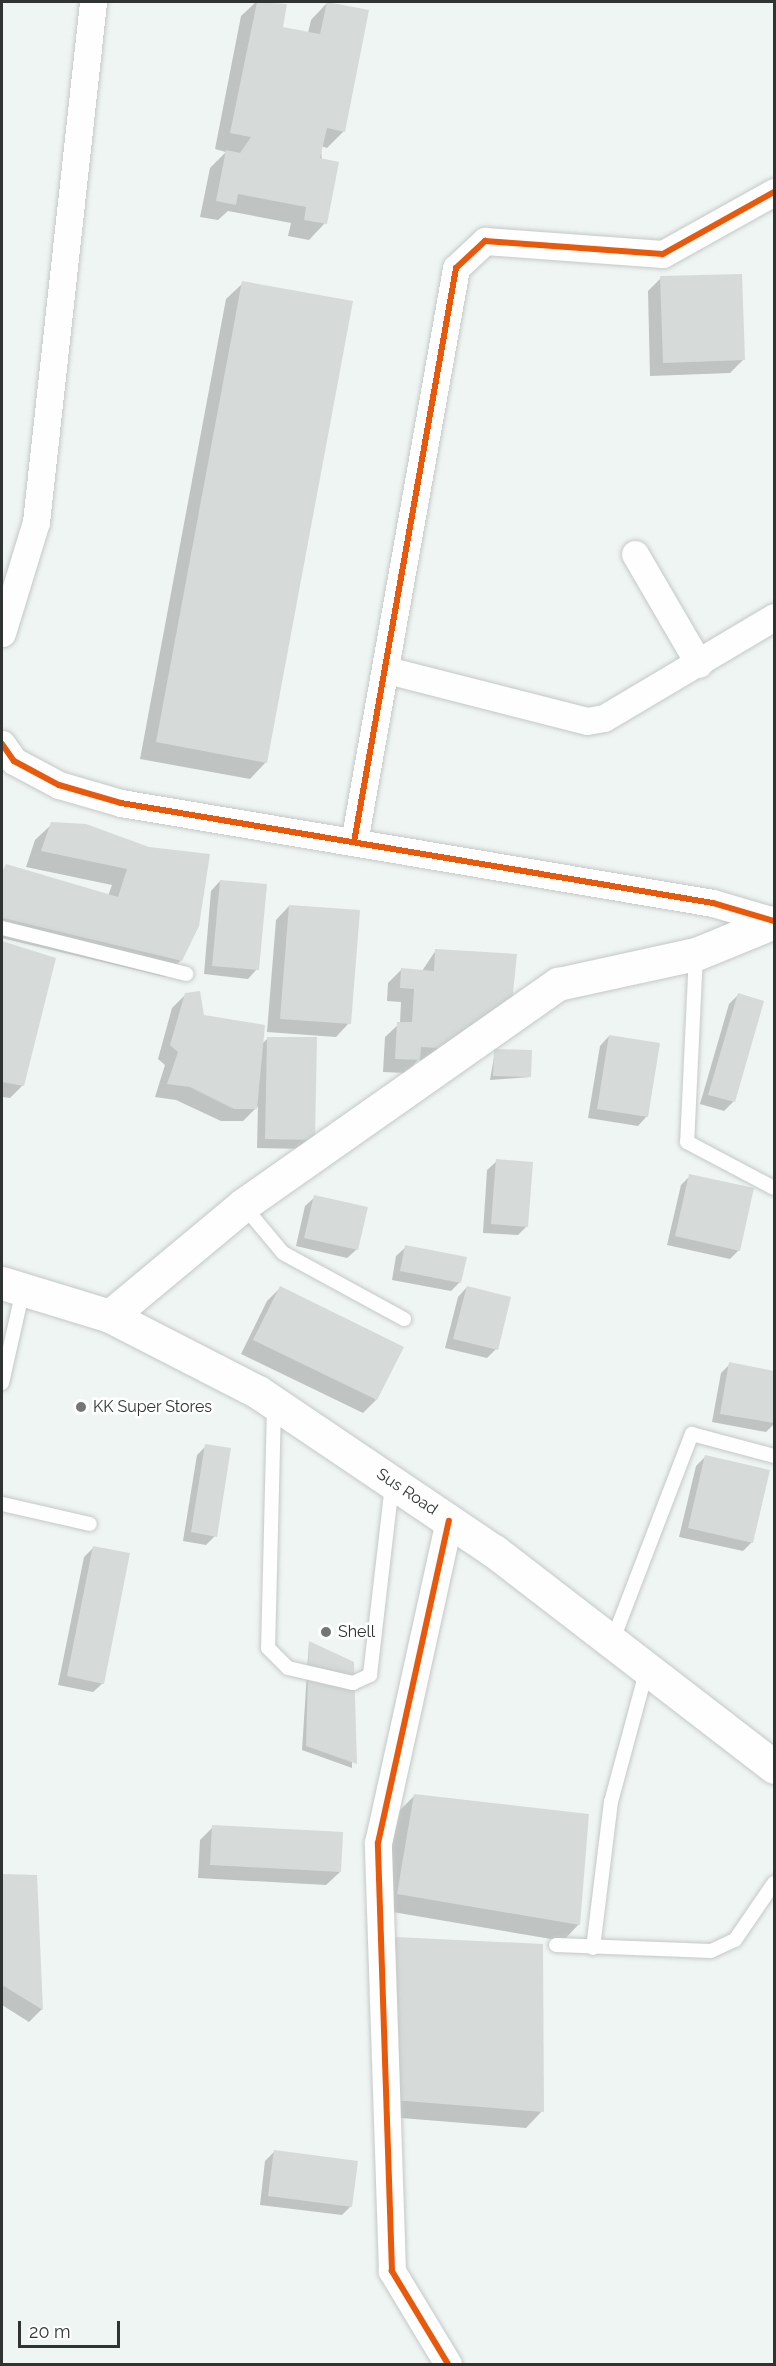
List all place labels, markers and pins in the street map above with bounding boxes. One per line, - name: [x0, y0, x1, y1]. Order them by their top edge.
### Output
- place label: KK Super Stores: [93, 1397, 213, 1417]
- marker: KK Super Stores: [74, 1400, 88, 1414]
- place label: Shell: [338, 1622, 375, 1642]
- marker: Shell: [319, 1625, 333, 1639]

